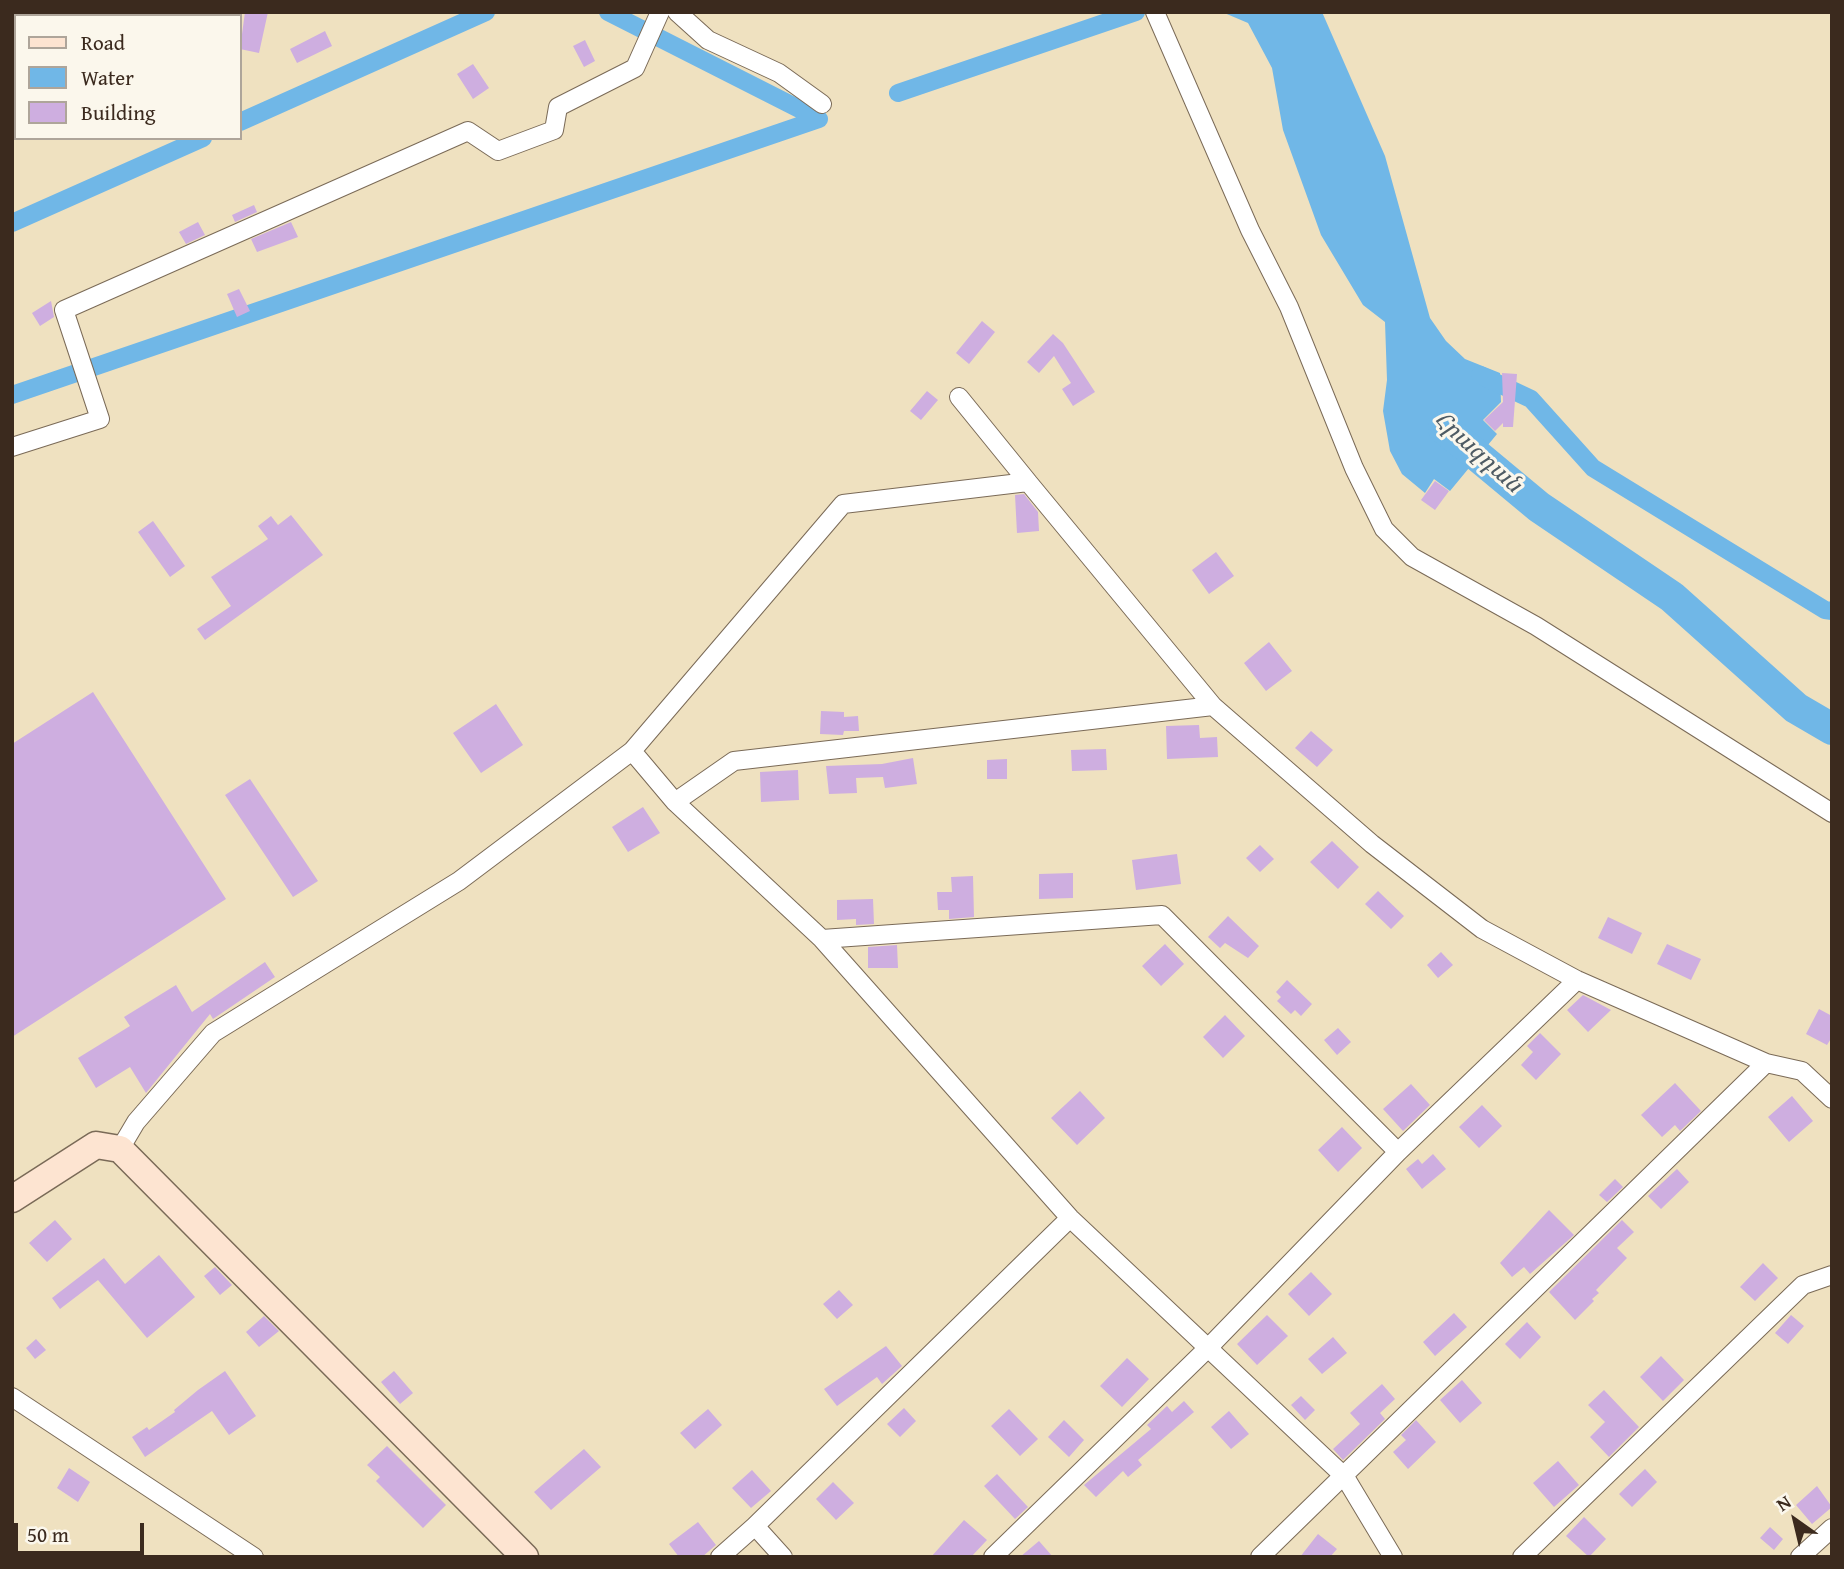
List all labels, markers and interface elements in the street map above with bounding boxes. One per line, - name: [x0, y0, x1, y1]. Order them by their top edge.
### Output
- legend: [14, 14, 242, 140]
- text: Road: [81, 27, 125, 58]
- text: Water: [81, 62, 134, 93]
- text: Building: [81, 97, 155, 128]
- water label: Հրազդան: [1428, 407, 1526, 499]
- north arrow: [1760, 1485, 1830, 1555]
- text: N: [1770, 1487, 1796, 1518]
- scale bar: [18, 1510, 147, 1554]
- text: 50 m: [27, 1519, 69, 1550]

